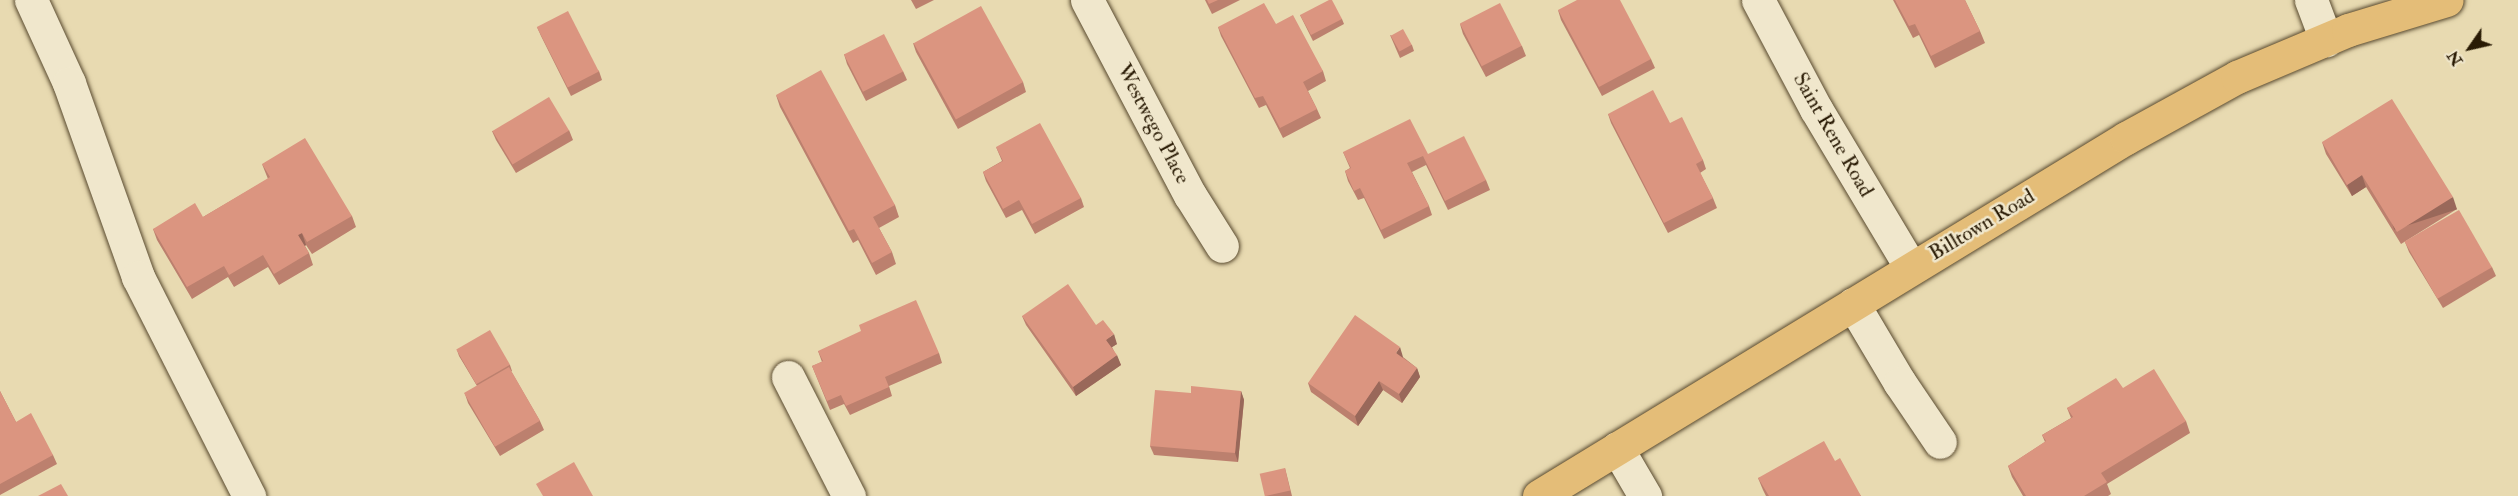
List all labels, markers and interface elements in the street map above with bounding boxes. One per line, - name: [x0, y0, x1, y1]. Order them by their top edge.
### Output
- north arrow: [2440, 18, 2500, 78]
- text: N: [2443, 47, 2467, 70]
- street label: Westwego Place: [1111, 60, 1195, 188]
- street label: Saint Rene Road: [1787, 68, 1879, 202]
- street label: Billtown Road: [1925, 184, 2039, 266]

